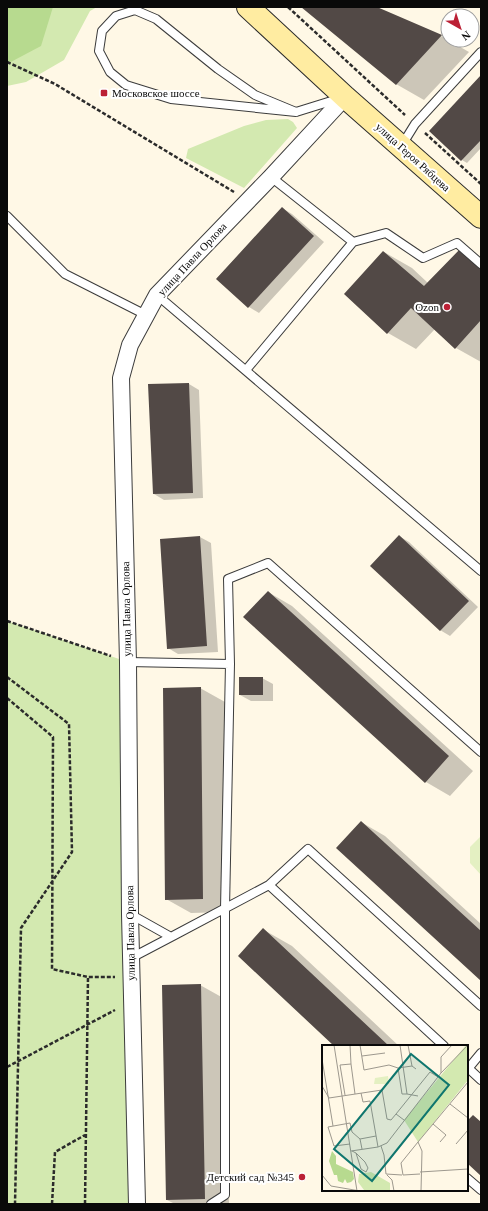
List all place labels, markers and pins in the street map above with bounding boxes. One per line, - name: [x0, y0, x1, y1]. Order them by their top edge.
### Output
- place label: Московское шоссе: [112, 87, 200, 99]
- marker: Московское шоссе: [99, 88, 109, 98]
- place label: Ozon: [415, 301, 439, 313]
- marker: Ozon: [442, 302, 452, 312]
- place label: Детский сад №345: [207, 1171, 294, 1183]
- marker: Детский сад №345: [297, 1172, 307, 1182]

